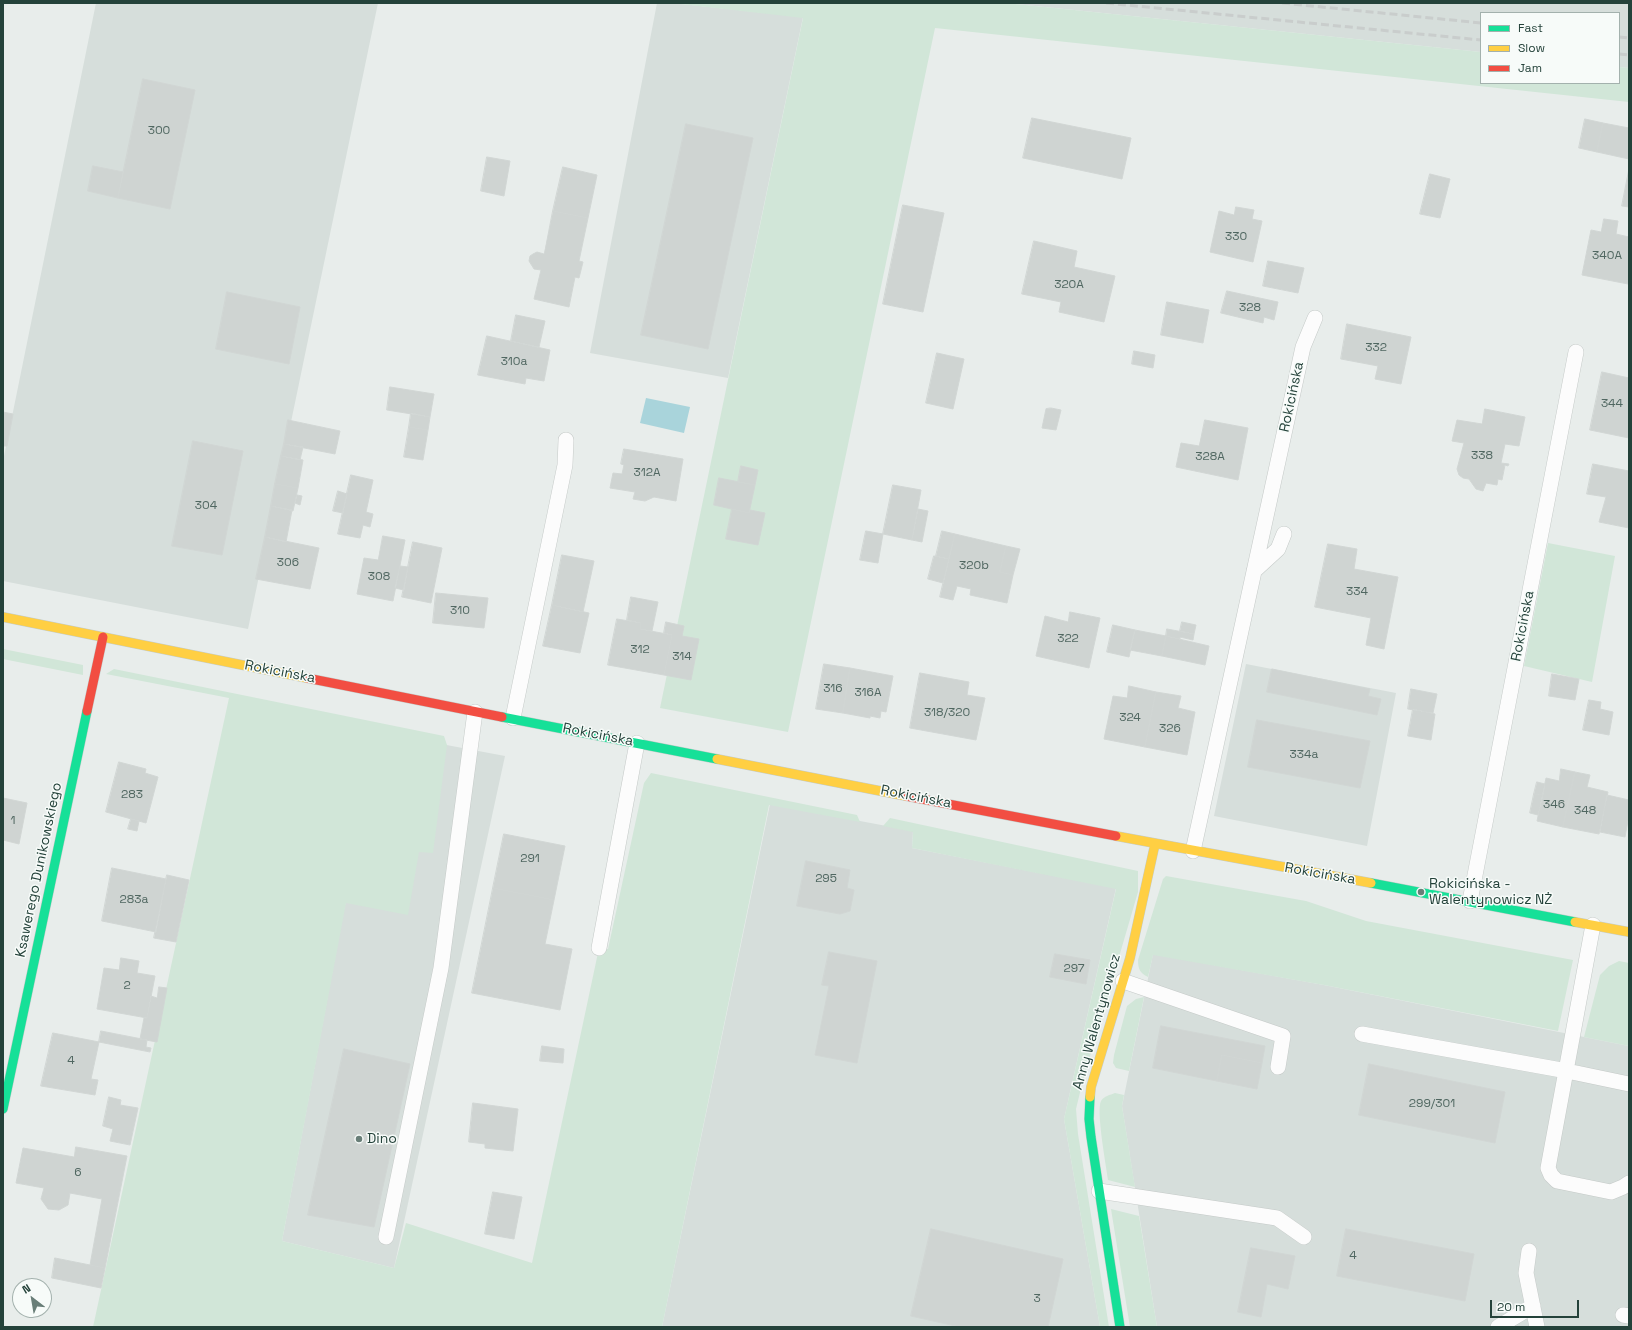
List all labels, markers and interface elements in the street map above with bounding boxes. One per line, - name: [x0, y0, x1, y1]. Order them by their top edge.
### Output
- legend: [1480, 12, 1620, 84]
- text: Fast: [1518, 20, 1543, 36]
- text: Slow: [1518, 40, 1545, 56]
- text: Jam: [1518, 60, 1542, 76]
- house number: 300: [148, 124, 170, 138]
- house number: 330: [1225, 230, 1247, 244]
- house number: 340A: [1592, 249, 1622, 263]
- house number: 320A: [1054, 278, 1084, 292]
- house number: 328: [1239, 301, 1261, 315]
- house number: 332: [1365, 341, 1387, 355]
- house number: 310a: [501, 355, 527, 369]
- street label: Rokicińska: [1276, 360, 1308, 434]
- house number: 344: [1601, 397, 1623, 411]
- house number: 338: [1471, 449, 1493, 463]
- house number: 328A: [1195, 450, 1225, 464]
- house number: 312A: [634, 466, 660, 480]
- house number: 304: [195, 499, 217, 513]
- house number: 306: [277, 556, 299, 570]
- house number: 320b: [959, 559, 989, 573]
- house number: 308: [368, 570, 390, 584]
- house number: 334: [1346, 585, 1368, 599]
- street label: Rokicińska: [1508, 589, 1538, 663]
- house number: 310: [450, 604, 470, 618]
- house number: 322: [1057, 632, 1079, 646]
- house number: 312: [630, 643, 650, 657]
- house number: 314: [672, 650, 692, 664]
- street label: Rokicińska: [243, 657, 317, 687]
- house number: 316: [823, 682, 843, 696]
- house number: 316A: [855, 686, 881, 700]
- house number: 318/320: [924, 706, 970, 720]
- house number: 324: [1119, 711, 1141, 725]
- street label: Rokicińska: [561, 720, 635, 750]
- house number: 326: [1159, 722, 1181, 736]
- house number: 334a: [1290, 748, 1318, 762]
- street label: Ksawerego Dunikowskiego: [12, 781, 66, 959]
- street label: Rokicińska: [879, 782, 953, 812]
- house number: 283: [121, 788, 143, 802]
- house number: 346: [1543, 798, 1565, 812]
- house number: 348: [1574, 804, 1596, 818]
- house number: 1: [10, 814, 16, 828]
- house number: 291: [520, 852, 540, 866]
- street label: Rokicińska: [1283, 860, 1357, 888]
- house number: 295: [815, 872, 837, 886]
- place label: Rokicińska - Walentynowicz NŻ: [1429, 876, 1552, 908]
- marker: Rokicińska - Walentynowicz NŻ: [1416, 887, 1426, 897]
- house number: 283a: [120, 893, 148, 907]
- street label: Anny Walentynowicz: [1070, 952, 1124, 1092]
- house number: 297: [1063, 962, 1085, 976]
- house number: 2: [123, 979, 131, 993]
- house number: 4: [67, 1054, 75, 1068]
- house number: 299/301: [1409, 1097, 1455, 1111]
- place label: Dino: [367, 1131, 397, 1147]
- marker: Dino: [354, 1134, 364, 1144]
- house number: 6: [74, 1166, 82, 1180]
- house number: 4: [1349, 1249, 1357, 1263]
- north arrow: [12, 1278, 52, 1318]
- text: N: [20, 1281, 33, 1296]
- house number: 3: [1033, 1292, 1041, 1306]
- scale bar: [1492, 1292, 1581, 1318]
- text: 20 m: [1497, 1299, 1525, 1315]

